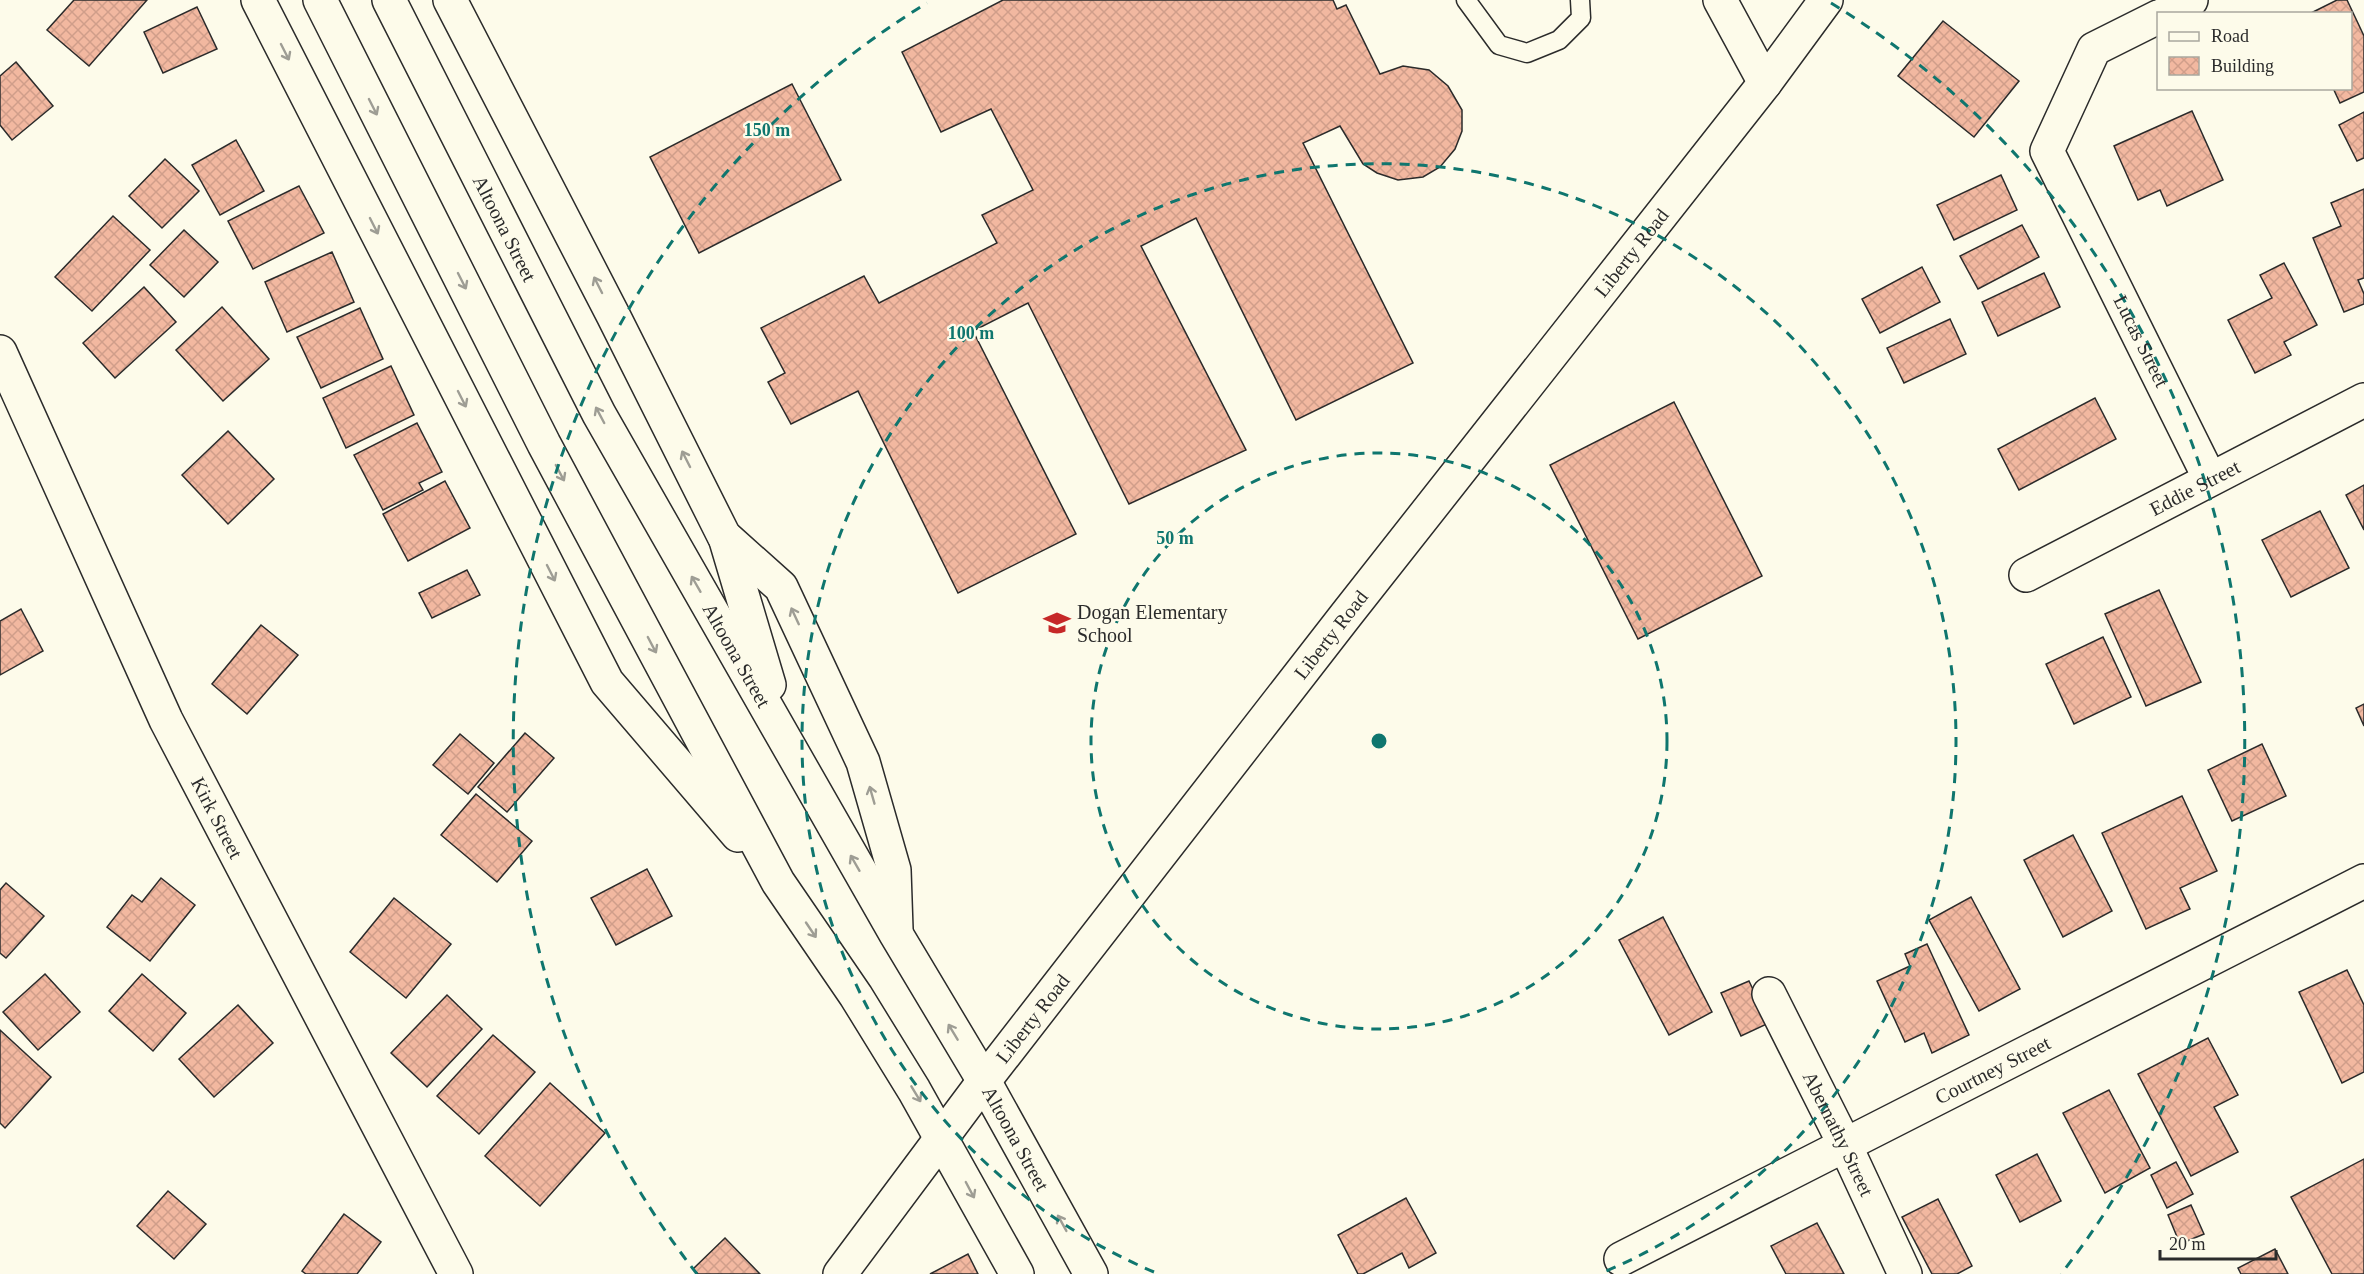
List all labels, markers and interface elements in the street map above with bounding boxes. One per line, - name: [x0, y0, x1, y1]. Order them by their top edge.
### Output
- legend: [2157, 12, 2352, 90]
- text: Road: [2211, 26, 2249, 46]
- one-way arrow: [279, 43, 291, 61]
- text: Building: [2211, 56, 2274, 76]
- one-way arrow: [368, 98, 380, 116]
- text: 150 m: [744, 120, 790, 140]
- street label: Altoona Street: [469, 172, 541, 285]
- street label: Liberty Road: [1590, 204, 1673, 301]
- one-way arrow: [368, 216, 380, 234]
- one-way arrow: [456, 272, 468, 290]
- one-way arrow: [592, 277, 604, 294]
- street label: Lucas Street: [2109, 292, 2174, 391]
- text: 100 m: [948, 323, 994, 343]
- one-way arrow: [457, 390, 469, 408]
- one-way arrow: [594, 406, 605, 424]
- one-way arrow: [679, 450, 691, 468]
- street label: Eddie Street: [2146, 455, 2244, 520]
- one-way arrow: [555, 464, 566, 482]
- text: 50 m: [1156, 528, 1194, 548]
- one-way arrow: [546, 563, 558, 581]
- one-way arrow: [690, 576, 702, 593]
- street label: Liberty Road: [1289, 586, 1372, 683]
- street label: Altoona Street: [698, 599, 775, 711]
- place label: Dogan Elementary School: [1077, 601, 1228, 646]
- one-way arrow: [789, 608, 800, 626]
- school or university icon: Dogan Elementary School: [1042, 608, 1072, 638]
- one-way arrow: [647, 636, 658, 654]
- centre of rings: [1369, 731, 1389, 751]
- street label: Kirk Street: [187, 773, 248, 862]
- one-way arrow: [866, 786, 878, 805]
- one-way arrow: [849, 855, 861, 872]
- one-way arrow: [805, 921, 817, 938]
- street label: Liberty Road: [991, 970, 1074, 1067]
- one-way arrow: [946, 1024, 958, 1041]
- street label: Courtney Street: [1931, 1031, 2054, 1108]
- street label: Abernathy Street: [1799, 1068, 1878, 1200]
- street label: Altoona Street: [978, 1082, 1054, 1195]
- one-way arrow: [911, 1085, 923, 1102]
- one-way arrow: [964, 1181, 976, 1198]
- one-way arrow: [1056, 1215, 1068, 1232]
- scale bar: [2160, 1223, 2276, 1261]
- text: 20 m: [2169, 1234, 2206, 1254]

